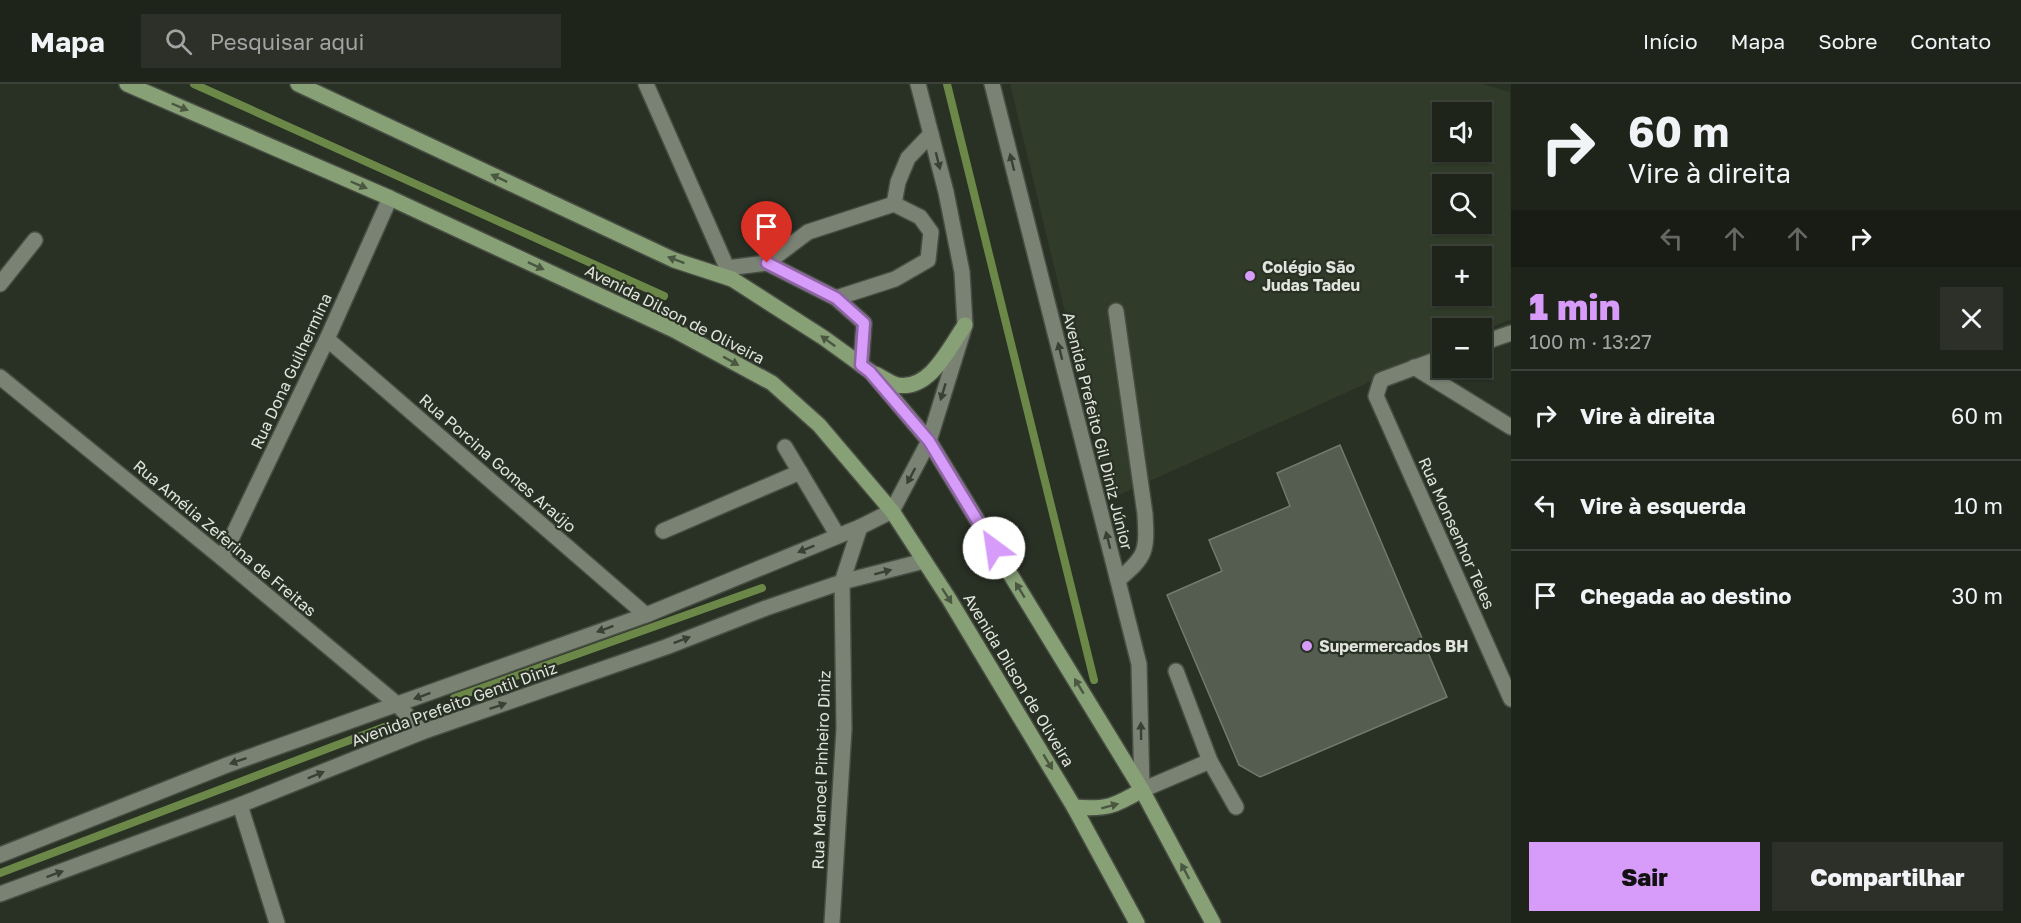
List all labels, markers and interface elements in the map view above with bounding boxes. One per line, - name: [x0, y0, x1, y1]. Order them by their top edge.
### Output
- search box: [141, 14, 561, 68]
- text: Mapa: [30, 25, 105, 58]
- icon: search: [162, 25, 195, 58]
- text: Pesquisar aqui: [210, 28, 364, 55]
- text: Início: [1643, 28, 1698, 54]
- text: Mapa: [1731, 28, 1785, 54]
- text: Sobre: [1818, 28, 1877, 54]
- text: Contato: [1910, 28, 1991, 54]
- one-way arrow: [172, 102, 190, 112]
- map controls: [1432, 102, 1492, 378]
- button: sound: [1432, 102, 1492, 162]
- text: 60 m: [1628, 106, 1729, 156]
- icon: right: [1529, 108, 1607, 186]
- one-way arrow: [934, 152, 944, 170]
- one-way arrow: [1006, 153, 1016, 171]
- text: Vire à direita: [1628, 157, 1791, 189]
- one-way arrow: [490, 173, 508, 183]
- button: search: [1432, 174, 1492, 234]
- one-way arrow: [351, 180, 369, 190]
- pin: [741, 201, 792, 263]
- icon: arrive: [750, 210, 783, 243]
- icon: left: [1655, 222, 1688, 255]
- icon: ahead: [1718, 222, 1751, 255]
- icon: ahead: [1781, 222, 1814, 255]
- icon: right: [1844, 222, 1877, 255]
- button: +: [1432, 246, 1492, 306]
- one-way arrow: [667, 255, 685, 265]
- place label: Colégio São Judas Tadeu: [1262, 257, 1360, 295]
- street label: Avenida Dilson de Oliveira: [582, 260, 768, 368]
- one-way arrow: [528, 261, 546, 271]
- marker: Colégio São Judas Tadeu: [1243, 269, 1257, 283]
- text: 1 min: [1529, 285, 1620, 328]
- button: close: [1940, 287, 2003, 350]
- street label: Rua Dona Guilhermina: [246, 290, 336, 452]
- street label: Avenida Prefeito Gil Diniz Júnior: [1059, 310, 1137, 552]
- button: −: [1432, 318, 1492, 378]
- text: 100 m · 13:27: [1529, 329, 1652, 353]
- one-way arrow: [821, 335, 837, 347]
- one-way arrow: [1054, 342, 1064, 360]
- one-way arrow: [722, 356, 739, 366]
- one-way arrow: [938, 383, 948, 401]
- street label: Rua Porcina Gomes Araújo: [415, 389, 581, 537]
- icon: right: [1529, 399, 1562, 432]
- text: Vire à direita: [1580, 402, 1715, 429]
- text: 60 m: [1951, 402, 2003, 429]
- street label: Rua Monsenhor Teles: [1414, 454, 1500, 612]
- street label: Rua Amélia Zeferina de Freitas: [129, 455, 321, 621]
- one-way arrow: [906, 467, 916, 485]
- icon: left: [1529, 489, 1562, 522]
- text: Vire à esquerda: [1580, 492, 1746, 519]
- text: 10 m: [1954, 492, 2003, 519]
- position arrow: [962, 516, 1026, 580]
- one-way arrow: [1102, 531, 1112, 550]
- one-way arrow: [797, 545, 815, 554]
- one-way arrow: [874, 566, 893, 576]
- icon: arrive: [1529, 579, 1562, 612]
- one-way arrow: [1014, 582, 1025, 598]
- text: Chegada ao destino: [1580, 582, 1792, 609]
- text: 30 m: [1952, 582, 2003, 609]
- one-way arrow: [941, 587, 952, 604]
- street label: Avenida Dilson de Oliveira: [959, 590, 1079, 770]
- one-way arrow: [596, 625, 614, 635]
- one-way arrow: [673, 635, 691, 645]
- place label: Supermercados BH: [1319, 636, 1469, 656]
- marker: Supermercados BH: [1300, 639, 1314, 653]
- street label: Avenida Prefeito Gentil Diniz: [348, 657, 560, 751]
- street label: Rua Manoel Pinheiro Diniz: [808, 670, 834, 870]
- one-way arrow: [1073, 678, 1084, 694]
- one-way arrow: [413, 692, 431, 701]
- one-way arrow: [489, 700, 507, 710]
- one-way arrow: [1136, 722, 1145, 741]
- one-way arrow: [1042, 754, 1053, 770]
- one-way arrow: [229, 757, 247, 767]
- one-way arrow: [307, 770, 325, 780]
- one-way arrow: [1101, 800, 1119, 810]
- button: Sair: [1529, 842, 1760, 911]
- button: Compartilhar: [1772, 842, 2003, 911]
- one-way arrow: [1180, 863, 1190, 880]
- one-way arrow: [46, 868, 64, 878]

